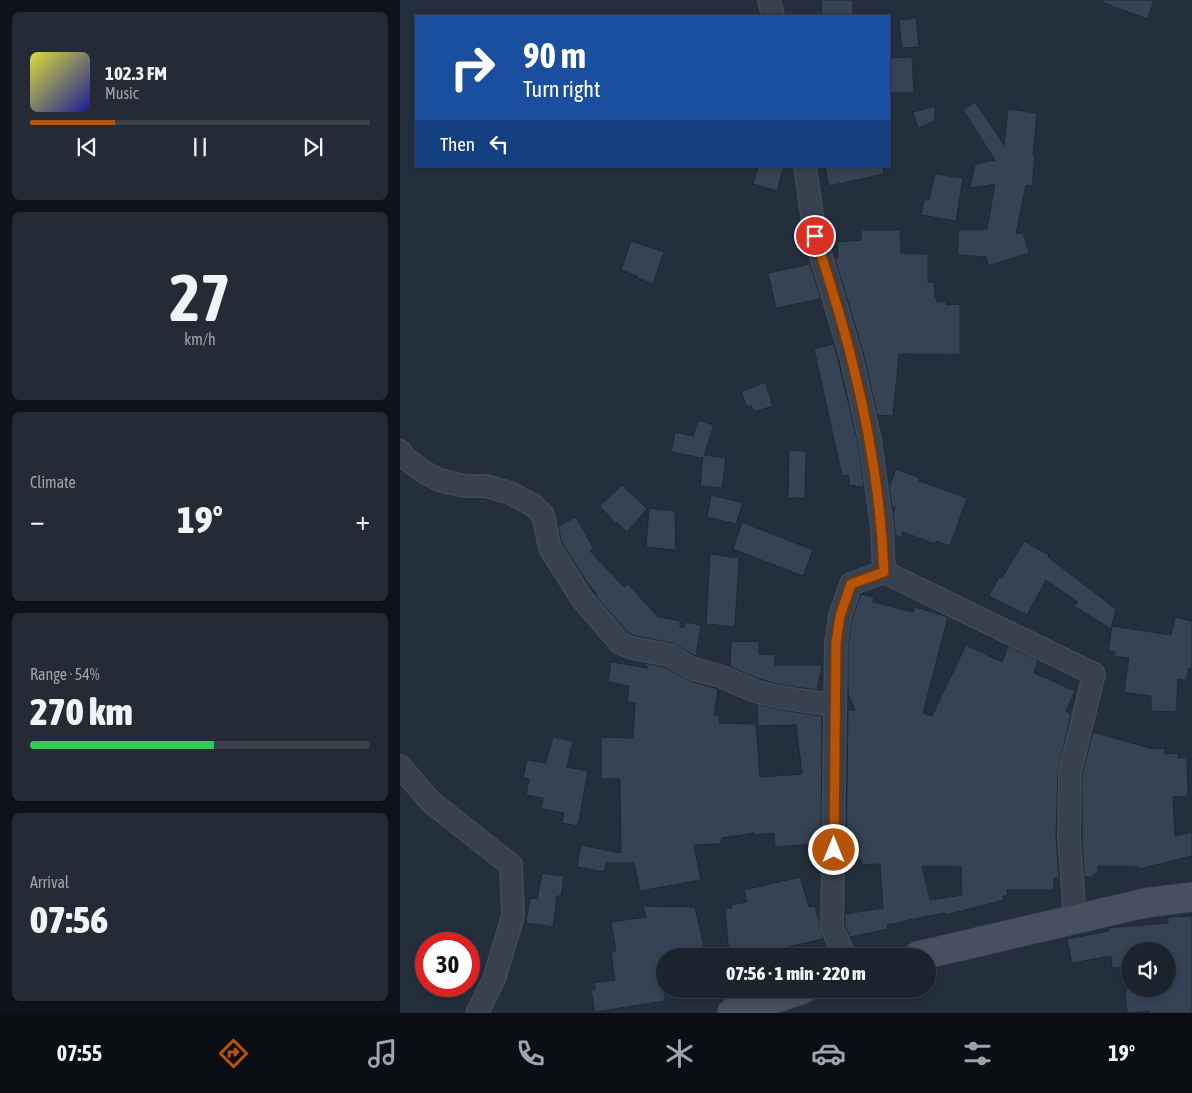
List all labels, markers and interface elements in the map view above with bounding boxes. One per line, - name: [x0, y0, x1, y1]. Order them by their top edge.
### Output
- icon: right: [440, 35, 505, 100]
- text: 90 m: [523, 35, 586, 75]
- text: 102.3 FM: [105, 62, 167, 84]
- text: Turn right: [523, 76, 600, 102]
- text: Music: [105, 84, 139, 102]
- icon: left: [485, 130, 513, 158]
- icon: previous: [73, 133, 101, 161]
- icon: pause: [186, 133, 214, 161]
- icon: next: [299, 133, 327, 161]
- text: Then: [440, 133, 475, 155]
- pin: [794, 215, 836, 257]
- icon: arrive: [801, 222, 829, 250]
- text: 27: [169, 260, 231, 335]
- text: km/h: [184, 330, 216, 348]
- text: Climate: [30, 473, 76, 491]
- text: 19°: [177, 498, 223, 541]
- text: −: [30, 504, 45, 536]
- text: +: [355, 504, 370, 536]
- text: Range · 54%: [30, 665, 100, 683]
- text: 270 km: [30, 690, 133, 733]
- position arrow: [807, 823, 859, 875]
- text: Arrival: [30, 873, 69, 891]
- text: 07:56: [30, 898, 108, 941]
- speed limit sign: 30: [415, 932, 480, 997]
- map controls: [1121, 942, 1176, 997]
- button: sound: [1121, 942, 1176, 997]
- text: 07:56 · 1 min · 220 m: [726, 962, 866, 984]
- icon: directions: [216, 1036, 251, 1071]
- icon: music: [365, 1036, 400, 1071]
- icon: phone: [513, 1036, 548, 1071]
- icon: climate: [662, 1036, 697, 1071]
- icon: car: [811, 1036, 846, 1071]
- icon: filters: [960, 1036, 995, 1071]
- text: 07:55: [57, 1040, 102, 1066]
- text: 19°: [1108, 1040, 1135, 1066]

